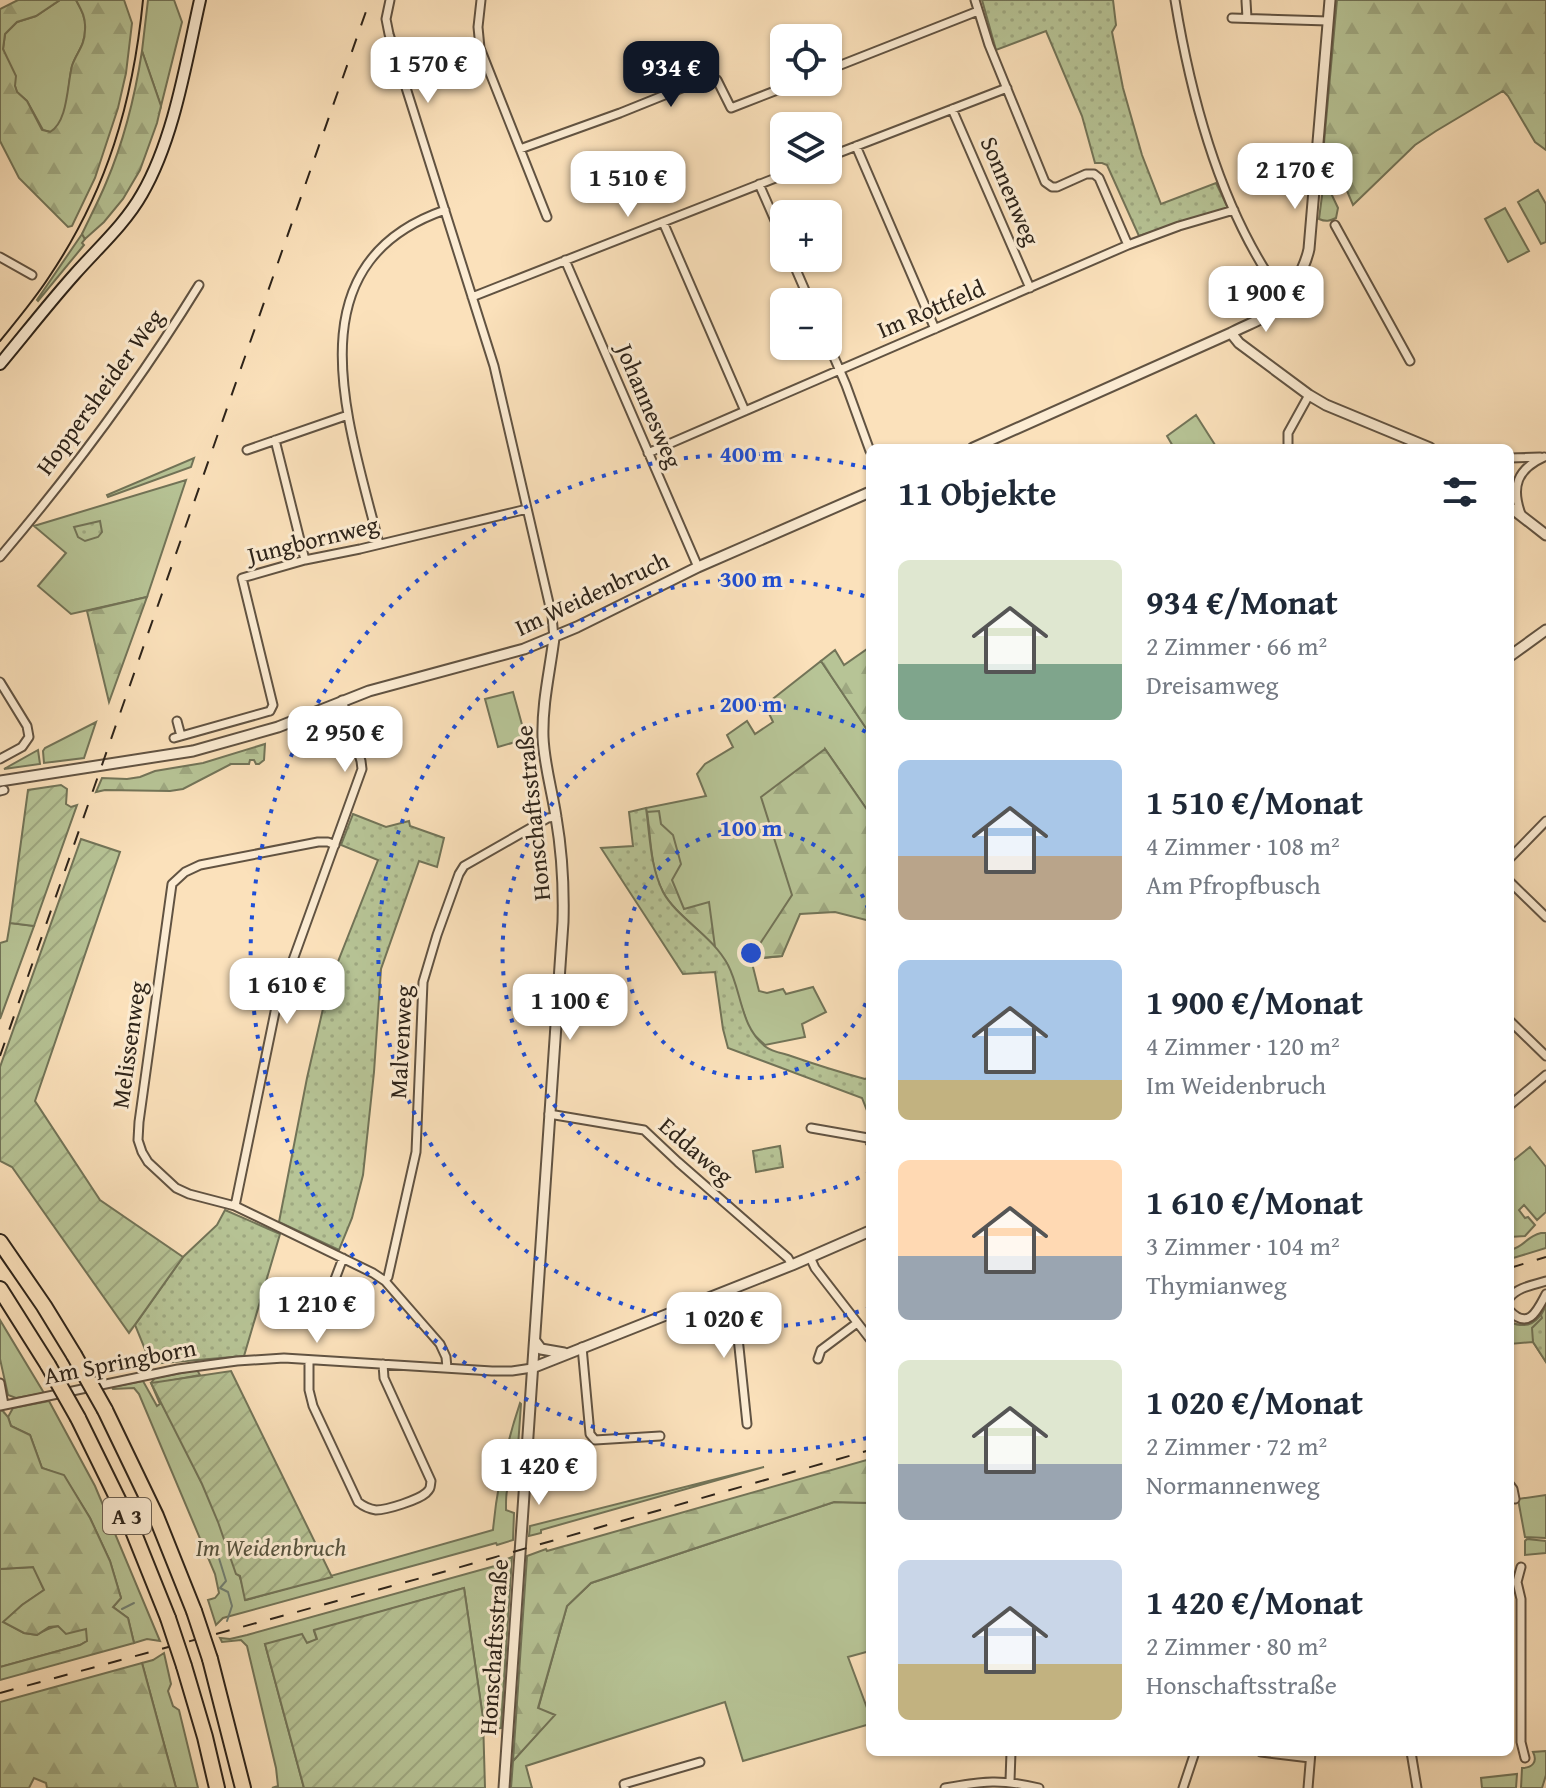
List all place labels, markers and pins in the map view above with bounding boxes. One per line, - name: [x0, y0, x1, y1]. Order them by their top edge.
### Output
- pin: 1 570 €: [354, 37, 502, 105]
- pin: 934 €: [615, 41, 727, 109]
- pin: 2 170 €: [1221, 143, 1369, 211]
- pin: 1 510 €: [554, 151, 702, 219]
- pin: 1 900 €: [1192, 266, 1340, 334]
- pin: 2 950 €: [271, 706, 419, 774]
- centre of rings: [737, 939, 765, 967]
- pin: 1 610 €: [213, 958, 361, 1026]
- pin: 1 100 €: [496, 974, 644, 1042]
- pin: 1 210 €: [243, 1277, 391, 1345]
- pin: 1 020 €: [650, 1292, 798, 1360]
- pin: 1 420 €: [465, 1439, 613, 1507]

